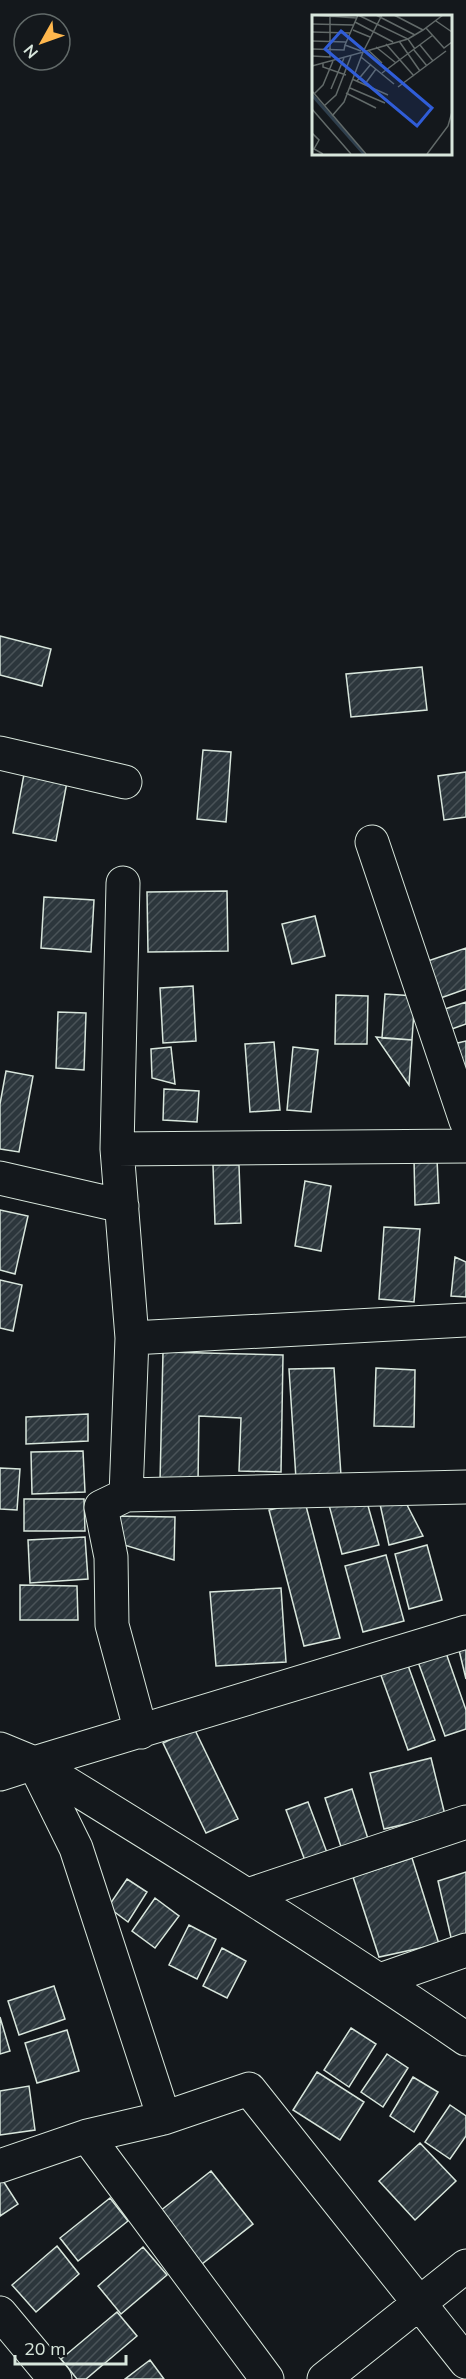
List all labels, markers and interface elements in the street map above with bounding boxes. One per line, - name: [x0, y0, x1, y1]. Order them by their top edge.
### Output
- north arrow: [12, 12, 72, 72]
- inset map: [312, 15, 451, 154]
- text: N: [19, 41, 42, 63]
- scale bar: [15, 2328, 126, 2366]
- text: 20 m: [24, 2337, 66, 2360]

